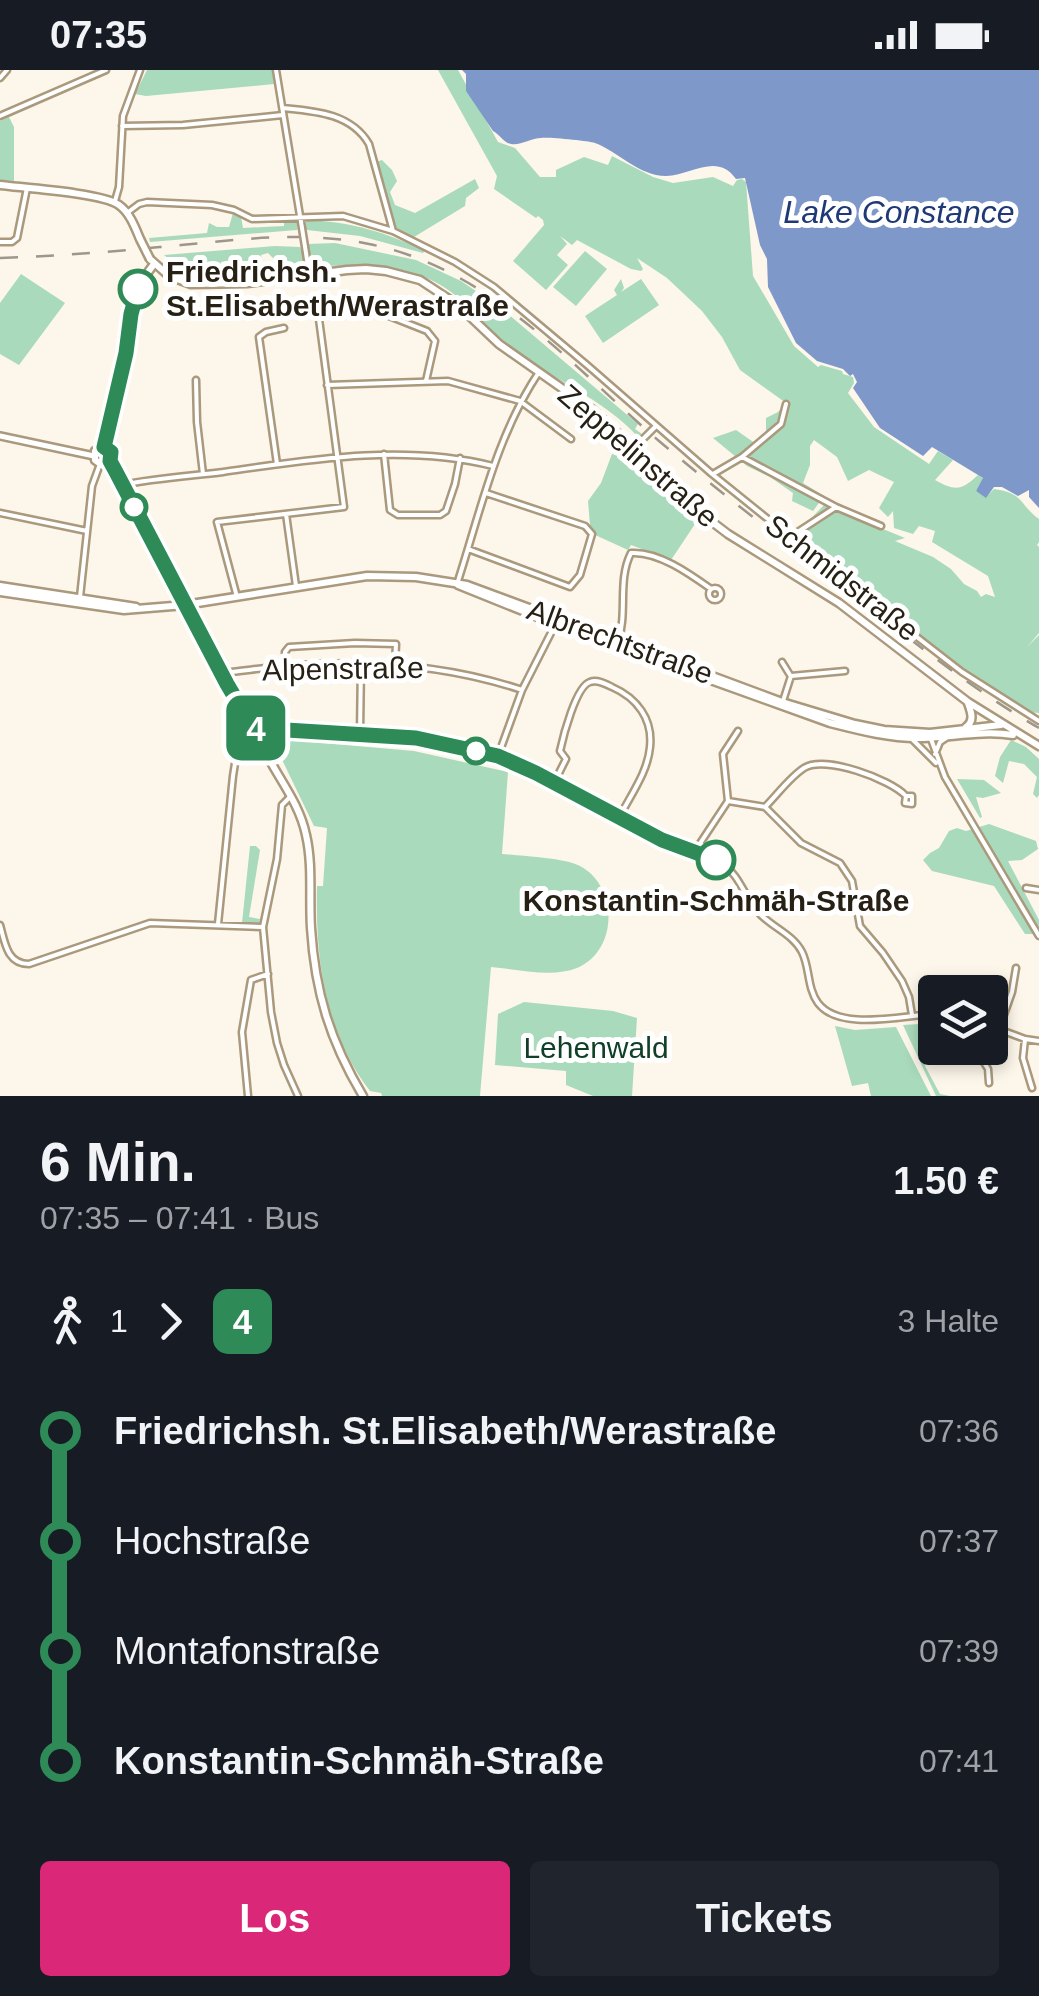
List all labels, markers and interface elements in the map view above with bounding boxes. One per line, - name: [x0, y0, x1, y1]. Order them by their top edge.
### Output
- text: 07:35: [50, 14, 147, 56]
- water label: Lake Constance: [783, 194, 1015, 230]
- place label: Friedrichsh. St.Elisabeth/Werastraße: [166, 255, 509, 322]
- marker: Friedrichsh. St.Elisabeth/Werastraße: [119, 270, 157, 308]
- street label: Zeppelinstraße: [552, 378, 725, 534]
- unlabelled marker: [121, 494, 147, 520]
- street label: Schmidstraße: [759, 508, 925, 648]
- street label: Albrechtstraße: [523, 593, 717, 690]
- street label: Alpenstraße: [262, 651, 424, 686]
- line badge: 4: [224, 696, 288, 760]
- text: 4: [246, 709, 266, 748]
- unlabelled marker: [463, 738, 489, 764]
- marker: Konstantin-Schmäh-Straße: [697, 841, 735, 879]
- place label: Konstantin-Schmäh-Straße: [523, 884, 909, 917]
- map controls: [918, 975, 1008, 1065]
- button: layers: [918, 975, 1008, 1065]
- park label: Lehenwald: [523, 1031, 669, 1064]
- text: 6 Min.: [40, 1131, 196, 1193]
- text: 1.50 €: [893, 1160, 999, 1202]
- text: 07:35 – 07:41 · Bus: [40, 1200, 319, 1236]
- icon: walk: [40, 1294, 95, 1349]
- icon: forward: [143, 1294, 198, 1349]
- text: 4: [233, 1302, 252, 1341]
- text: 1: [110, 1303, 128, 1339]
- text: 3 Halte: [898, 1303, 999, 1339]
- text: Friedrichsh. St.Elisabeth/Werastraße: [114, 1410, 776, 1452]
- text: 07:36: [919, 1413, 999, 1449]
- text: Hochstraße: [114, 1520, 310, 1562]
- text: 07:37: [919, 1523, 999, 1559]
- text: Montafonstraße: [114, 1630, 380, 1672]
- text: 07:39: [919, 1633, 999, 1669]
- text: Konstantin-Schmäh-Straße: [114, 1740, 604, 1782]
- text: 07:41: [919, 1743, 999, 1779]
- button: Los: [40, 1861, 510, 1976]
- button: Tickets: [530, 1861, 999, 1976]

